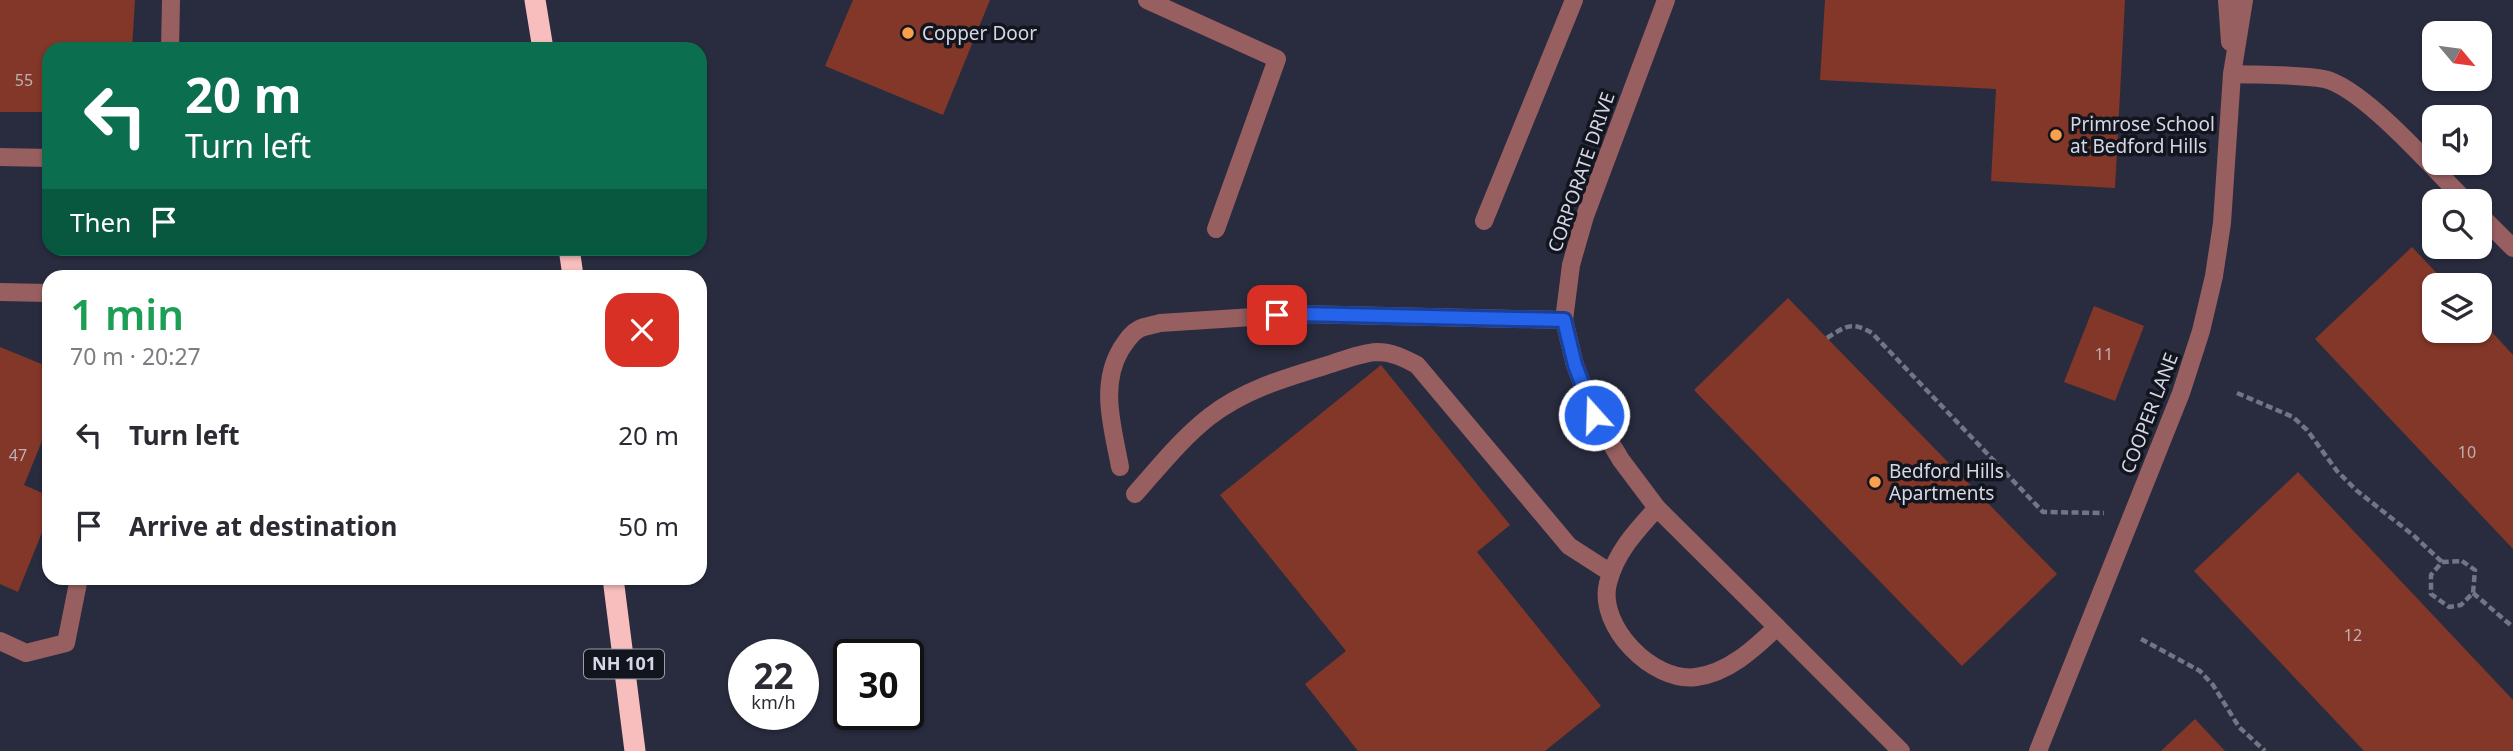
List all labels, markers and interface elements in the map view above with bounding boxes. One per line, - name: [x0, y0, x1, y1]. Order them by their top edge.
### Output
- place label: Copper Door: [922, 20, 1037, 46]
- north arrow: [2422, 21, 2492, 91]
- map controls: [2422, 21, 2492, 343]
- marker: Copper Door: [900, 25, 916, 41]
- text: 20 m: [185, 61, 302, 127]
- house number: 55: [15, 69, 33, 91]
- icon: left: [70, 70, 161, 161]
- street label: CORPORATE DRIVE: [1541, 89, 1621, 255]
- button: sound: [2422, 105, 2492, 175]
- place label: Primrose School at Bedford Hills: [2070, 111, 2215, 159]
- text: Turn left: [185, 124, 311, 167]
- marker: Primrose School at Bedford Hills: [2048, 127, 2064, 143]
- button: search: [2422, 189, 2492, 259]
- icon: arrive: [145, 203, 183, 241]
- text: Then: [70, 204, 131, 240]
- button: layers: [2422, 273, 2492, 343]
- text: 1 min: [70, 285, 184, 342]
- pin: [1247, 285, 1307, 345]
- button: close: [605, 293, 679, 367]
- icon: arrive: [1258, 296, 1296, 334]
- text: 70 m · 20:27: [70, 340, 201, 372]
- house number: 11: [2095, 343, 2113, 365]
- street label: COOPER LANE: [2114, 349, 2184, 477]
- position arrow: [1557, 378, 1631, 452]
- icon: left: [70, 416, 108, 454]
- text: Turn left: [129, 417, 240, 453]
- text: 20 m: [618, 417, 679, 453]
- house number: 10: [2458, 441, 2476, 463]
- house number: 47: [9, 444, 27, 466]
- place label: Bedford Hills Apartments: [1889, 458, 2004, 506]
- marker: Bedford Hills Apartments: [1867, 474, 1883, 490]
- icon: arrive: [70, 507, 108, 545]
- text: Arrive at destination: [129, 508, 398, 544]
- text: 50 m: [618, 508, 679, 544]
- house number: 12: [2344, 624, 2362, 646]
- speed limit sign: 30: [833, 639, 924, 730]
- road number: NH 101: [584, 650, 664, 678]
- text: 22: [753, 652, 794, 699]
- text: km/h: [751, 690, 796, 714]

